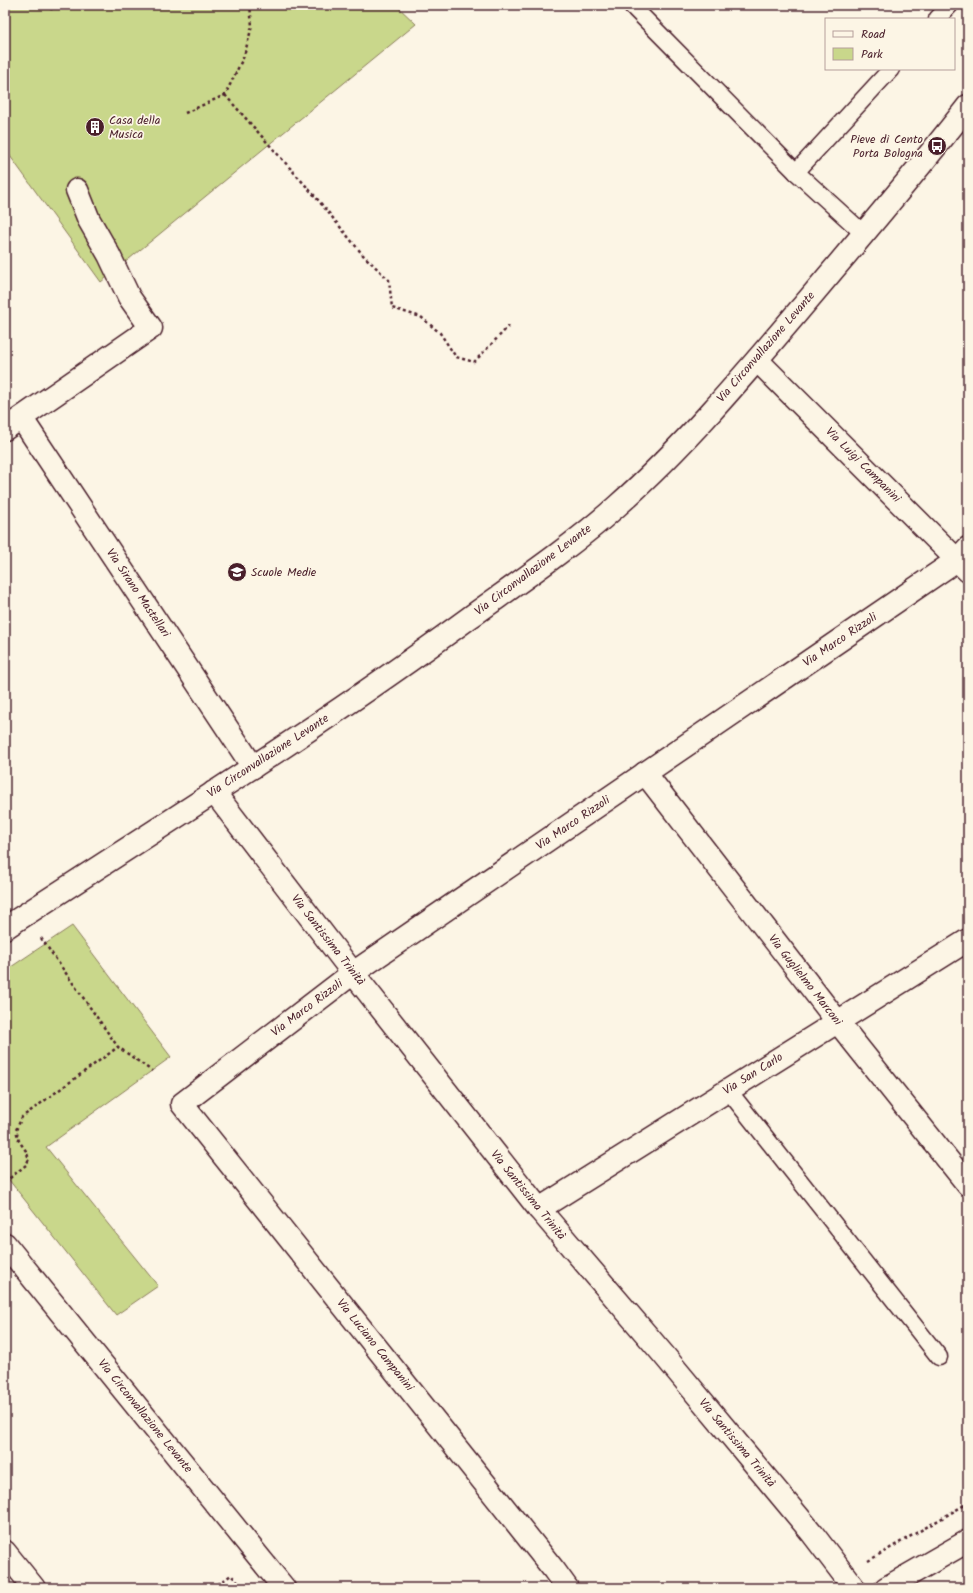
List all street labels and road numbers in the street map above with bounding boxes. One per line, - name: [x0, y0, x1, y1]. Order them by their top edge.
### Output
- street label: Via Circonvallazione Levante: [712, 287, 820, 407]
- street label: Via Luigi Campanini: [821, 423, 906, 508]
- street label: Via Circonvallazione Levante: [470, 519, 596, 620]
- street label: Via Sirano Mastellari: [101, 545, 176, 642]
- street label: Via Marco Rizzoli: [799, 607, 882, 672]
- street label: Via Circonvallazione Levante: [203, 709, 333, 803]
- street label: Via Marco Rizzoli: [532, 790, 615, 855]
- street label: Via Santissima Trinità: [286, 890, 370, 990]
- street label: Via Guglielmo Marconi: [763, 930, 848, 1031]
- street label: Via Marco Rizzoli: [267, 974, 348, 1041]
- street label: Via San Carlo: [719, 1048, 787, 1100]
- street label: Via Santissima Trinità: [486, 1146, 571, 1245]
- street label: Via Luciano Campanini: [332, 1294, 419, 1396]
- street label: Via Circonvallazione Levante: [93, 1355, 198, 1478]
- street label: Via Santissima Trinità: [694, 1394, 780, 1492]

